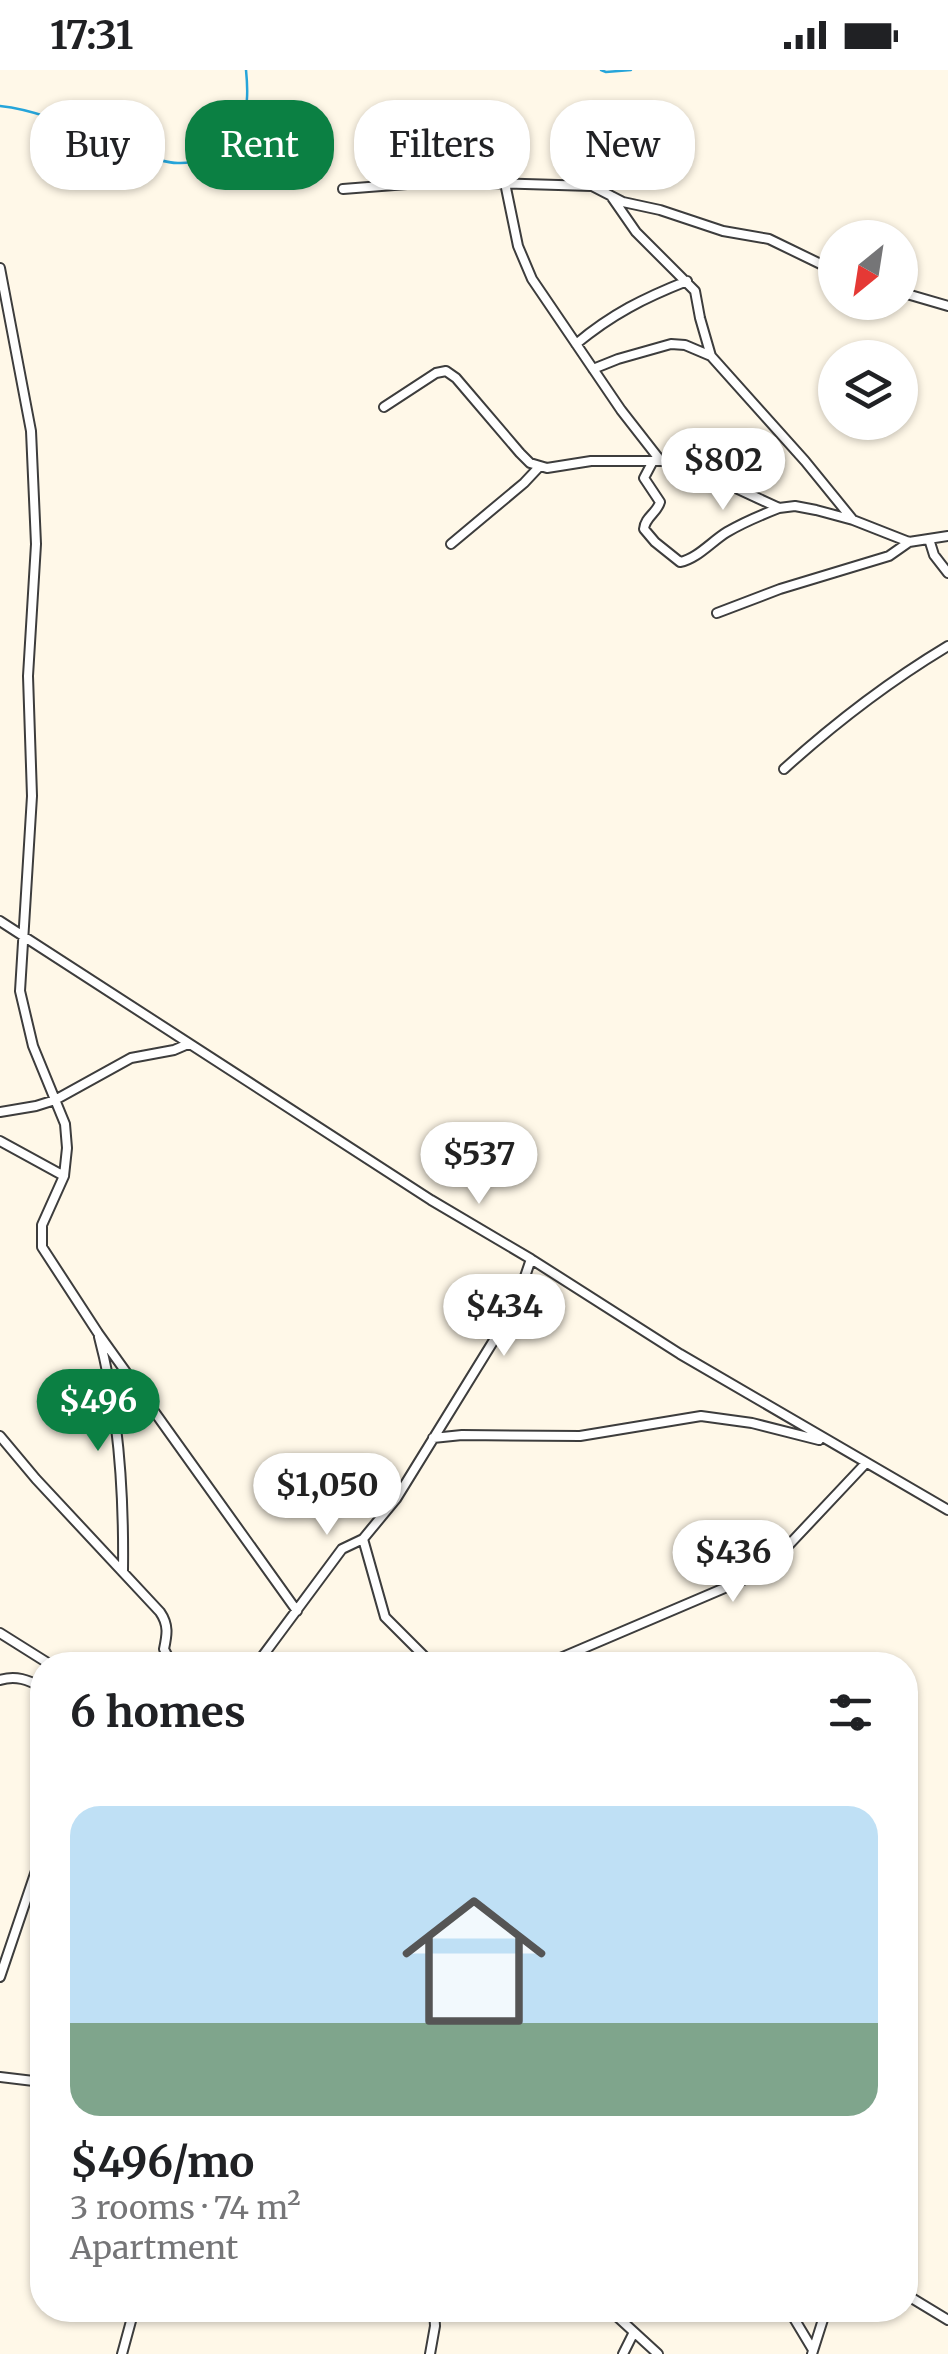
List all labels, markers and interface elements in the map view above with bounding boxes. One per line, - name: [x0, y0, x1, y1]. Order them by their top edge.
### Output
- text: 17:31: [50, 12, 133, 59]
- chip: Buy: [30, 100, 165, 190]
- chip: Rent: [185, 100, 334, 190]
- chip: Filters: [354, 100, 530, 190]
- chip: New: [550, 100, 695, 190]
- north arrow: [818, 220, 918, 320]
- map controls: [818, 220, 918, 440]
- button: layers: [818, 340, 918, 440]
- pin: $802: [664, 428, 782, 513]
- text: $802: [683, 440, 763, 480]
- pin: $537: [420, 1122, 538, 1207]
- text: $537: [442, 1134, 516, 1174]
- pin: $434: [445, 1274, 563, 1359]
- text: $434: [465, 1286, 543, 1326]
- pin: $496: [39, 1369, 157, 1454]
- text: $496: [59, 1381, 137, 1421]
- pin: $1,050: [246, 1453, 408, 1538]
- text: $1,050: [275, 1465, 379, 1505]
- pin: $436: [674, 1520, 792, 1605]
- text: $436: [695, 1532, 771, 1572]
- icon: filters: [823, 1685, 878, 1740]
- text: 6 homes: [70, 1686, 246, 1738]
- icon: home: [384, 1871, 564, 2051]
- text: $496/mo: [70, 2136, 254, 2188]
- text: 3 rooms · 74 m²: [70, 2188, 301, 2228]
- text: Apartment: [70, 2228, 238, 2268]

